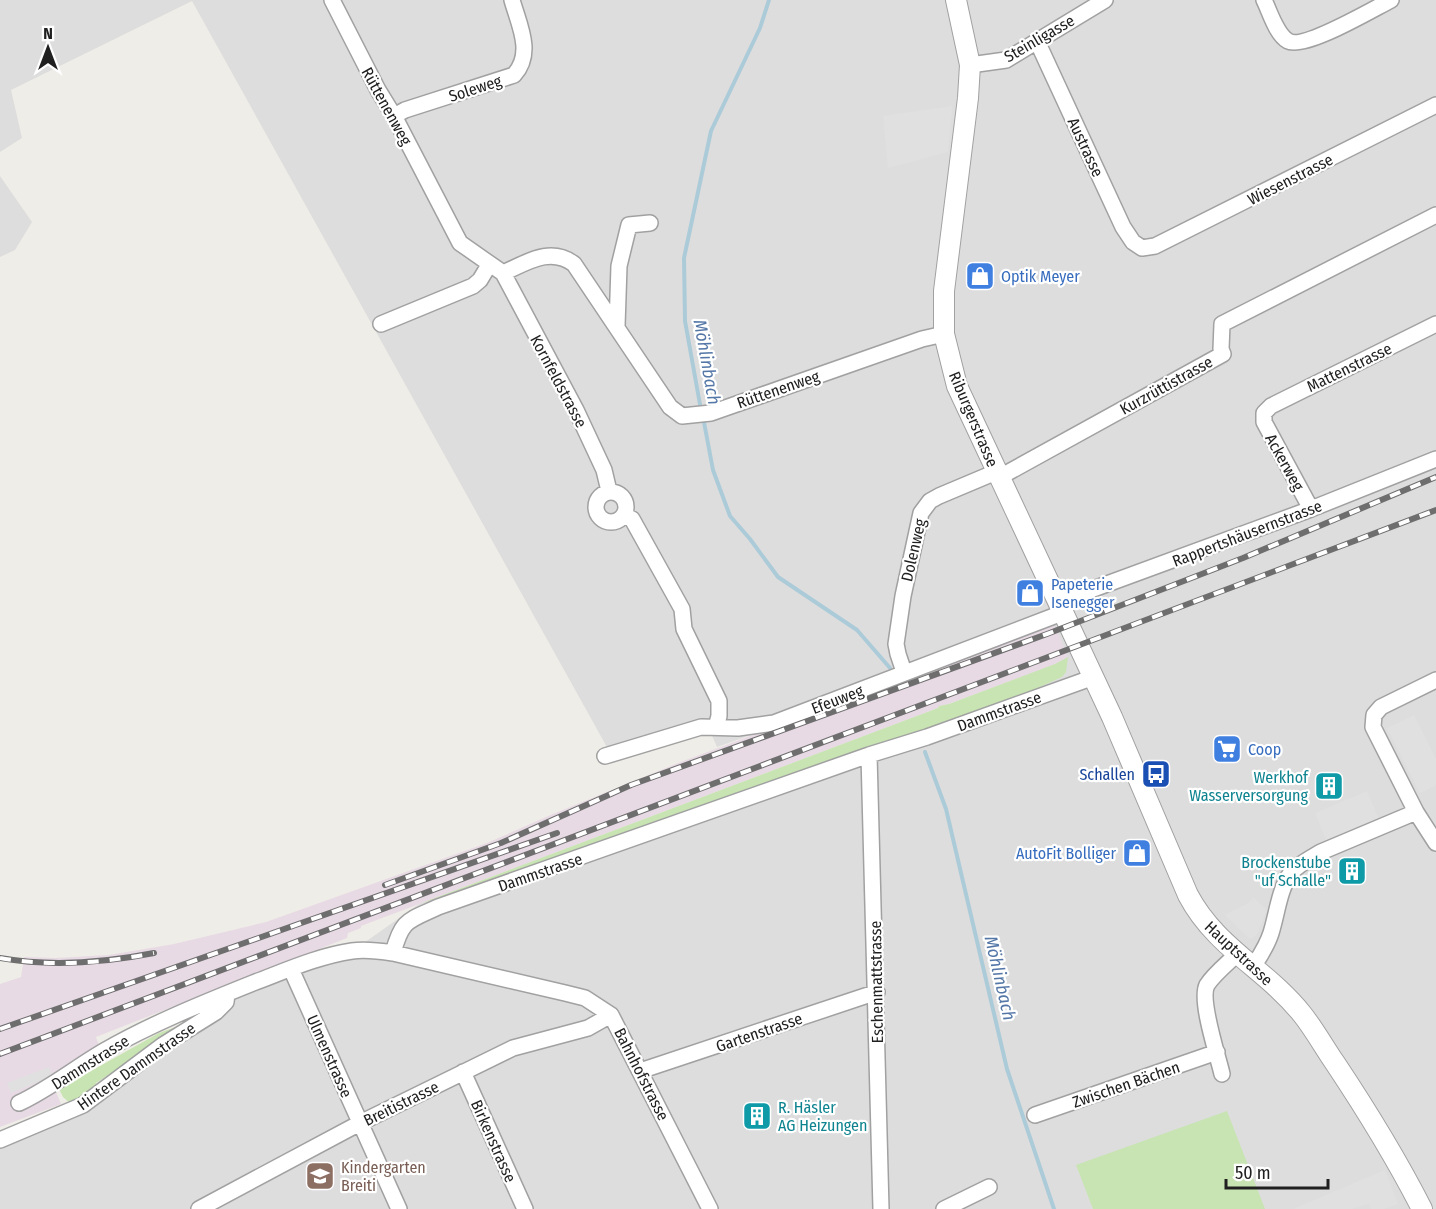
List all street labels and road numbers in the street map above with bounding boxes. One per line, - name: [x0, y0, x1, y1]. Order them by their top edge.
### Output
- street label: Steinligasse: [1001, 11, 1078, 66]
- street label: Rüttenenweg: [357, 64, 416, 149]
- street label: Soleweg: [446, 71, 504, 106]
- street label: Austrasse: [1064, 115, 1108, 180]
- street label: Wiesenstrasse: [1244, 150, 1336, 209]
- street label: Kornfeldstrasse: [526, 332, 591, 431]
- street label: Mattenstrasse: [1304, 339, 1395, 396]
- street label: Kurzrüttistrasse: [1117, 352, 1216, 419]
- street label: Rüttenenweg: [734, 366, 822, 412]
- street label: Riburgerstrasse: [945, 369, 1002, 470]
- street label: Ackerweg: [1261, 431, 1308, 494]
- street label: Rappertshäusernstrasse: [1170, 496, 1325, 571]
- street label: Dolenweg: [897, 516, 930, 583]
- street label: Efeuweg: [809, 681, 866, 718]
- street label: Dammstrasse: [955, 687, 1044, 735]
- street label: Dammstrasse: [496, 849, 585, 896]
- street label: Hauptstrasse: [1201, 917, 1277, 990]
- street label: Eschenmattstrasse: [866, 920, 887, 1044]
- street label: Gartenstrasse: [713, 1009, 805, 1056]
- street label: Ulmenstrasse: [303, 1012, 356, 1101]
- street label: Hintere Dammstrasse: [74, 1019, 199, 1114]
- street label: Bahnhofstrasse: [610, 1025, 673, 1124]
- street label: Dammstrasse: [48, 1031, 133, 1094]
- street label: Zwischen Bächen: [1070, 1057, 1182, 1112]
- street label: Breitistrasse: [360, 1077, 442, 1130]
- street label: Birkenstrasse: [467, 1097, 520, 1185]

